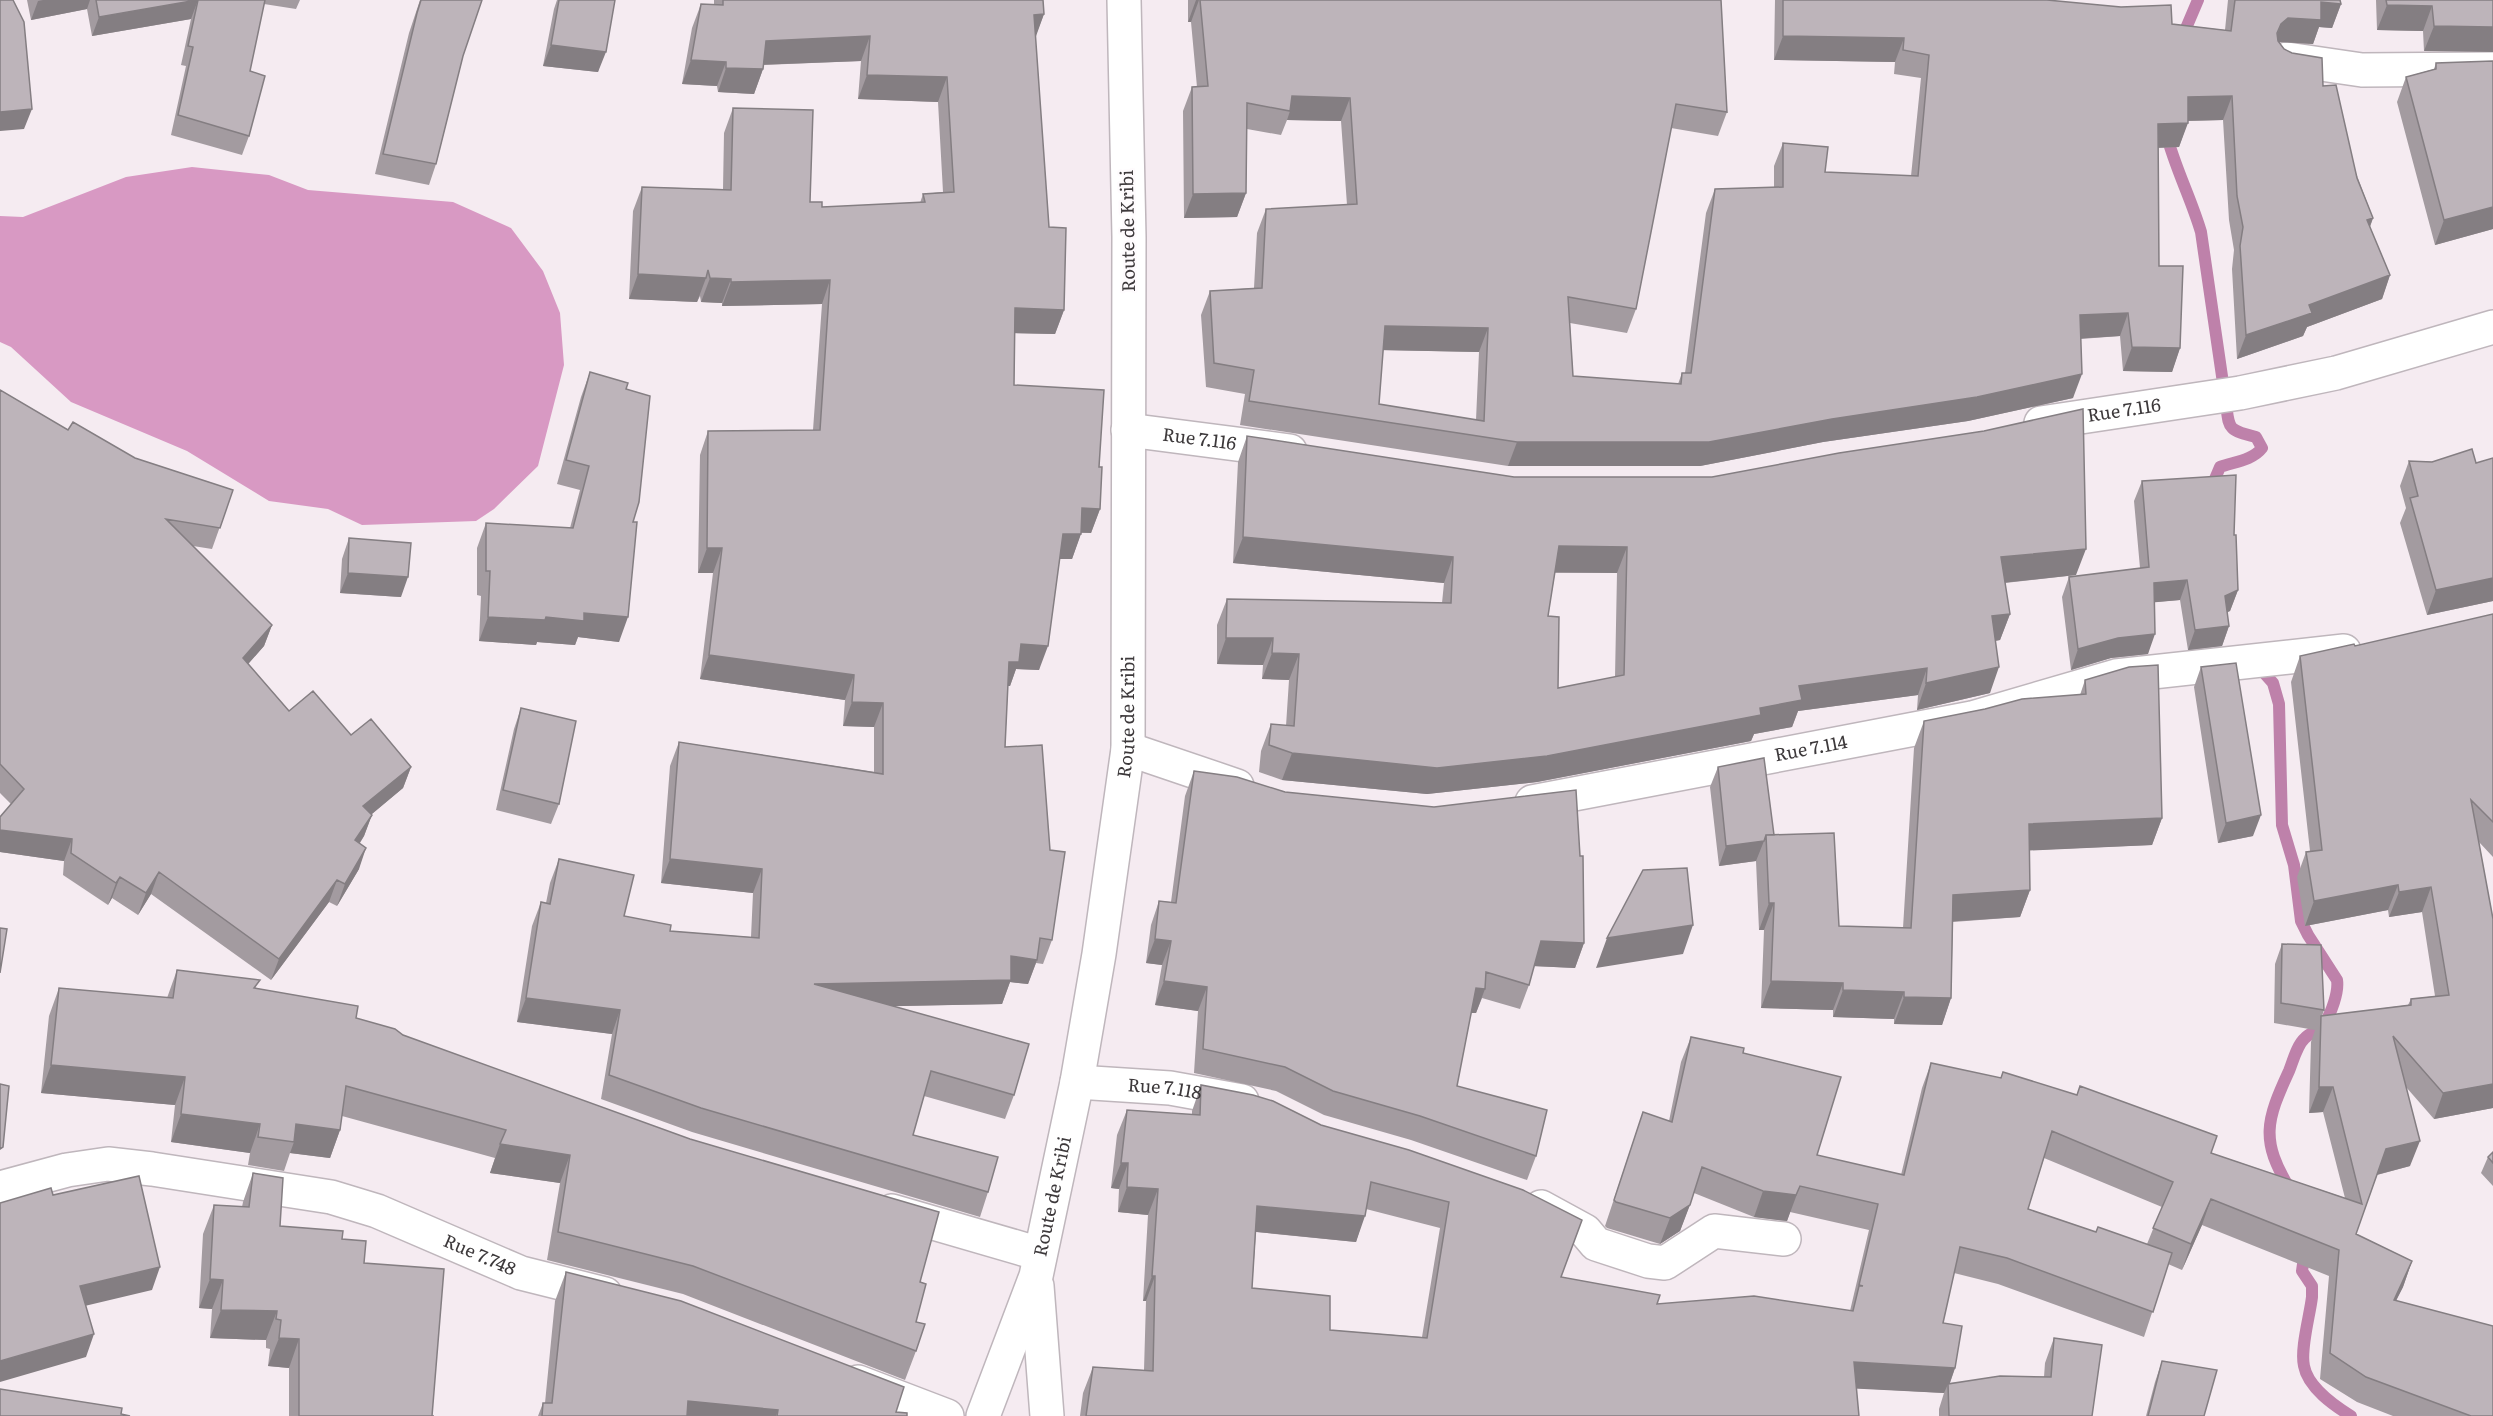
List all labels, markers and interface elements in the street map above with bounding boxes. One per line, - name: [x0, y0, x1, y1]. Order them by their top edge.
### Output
- street label: Route de Kribi: [1112, 170, 1141, 292]
- street label: Rue 7.116: [2085, 390, 2163, 428]
- street label: Rue 7.116: [1161, 420, 1238, 456]
- street label: Route de Kribi: [1109, 656, 1141, 780]
- street label: Rue 7.114: [1772, 727, 1850, 767]
- street label: Rue 7.118: [1127, 1070, 1204, 1106]
- street label: Route de Kribi: [1025, 1133, 1077, 1259]
- street label: Rue 7.748: [440, 1226, 521, 1281]

